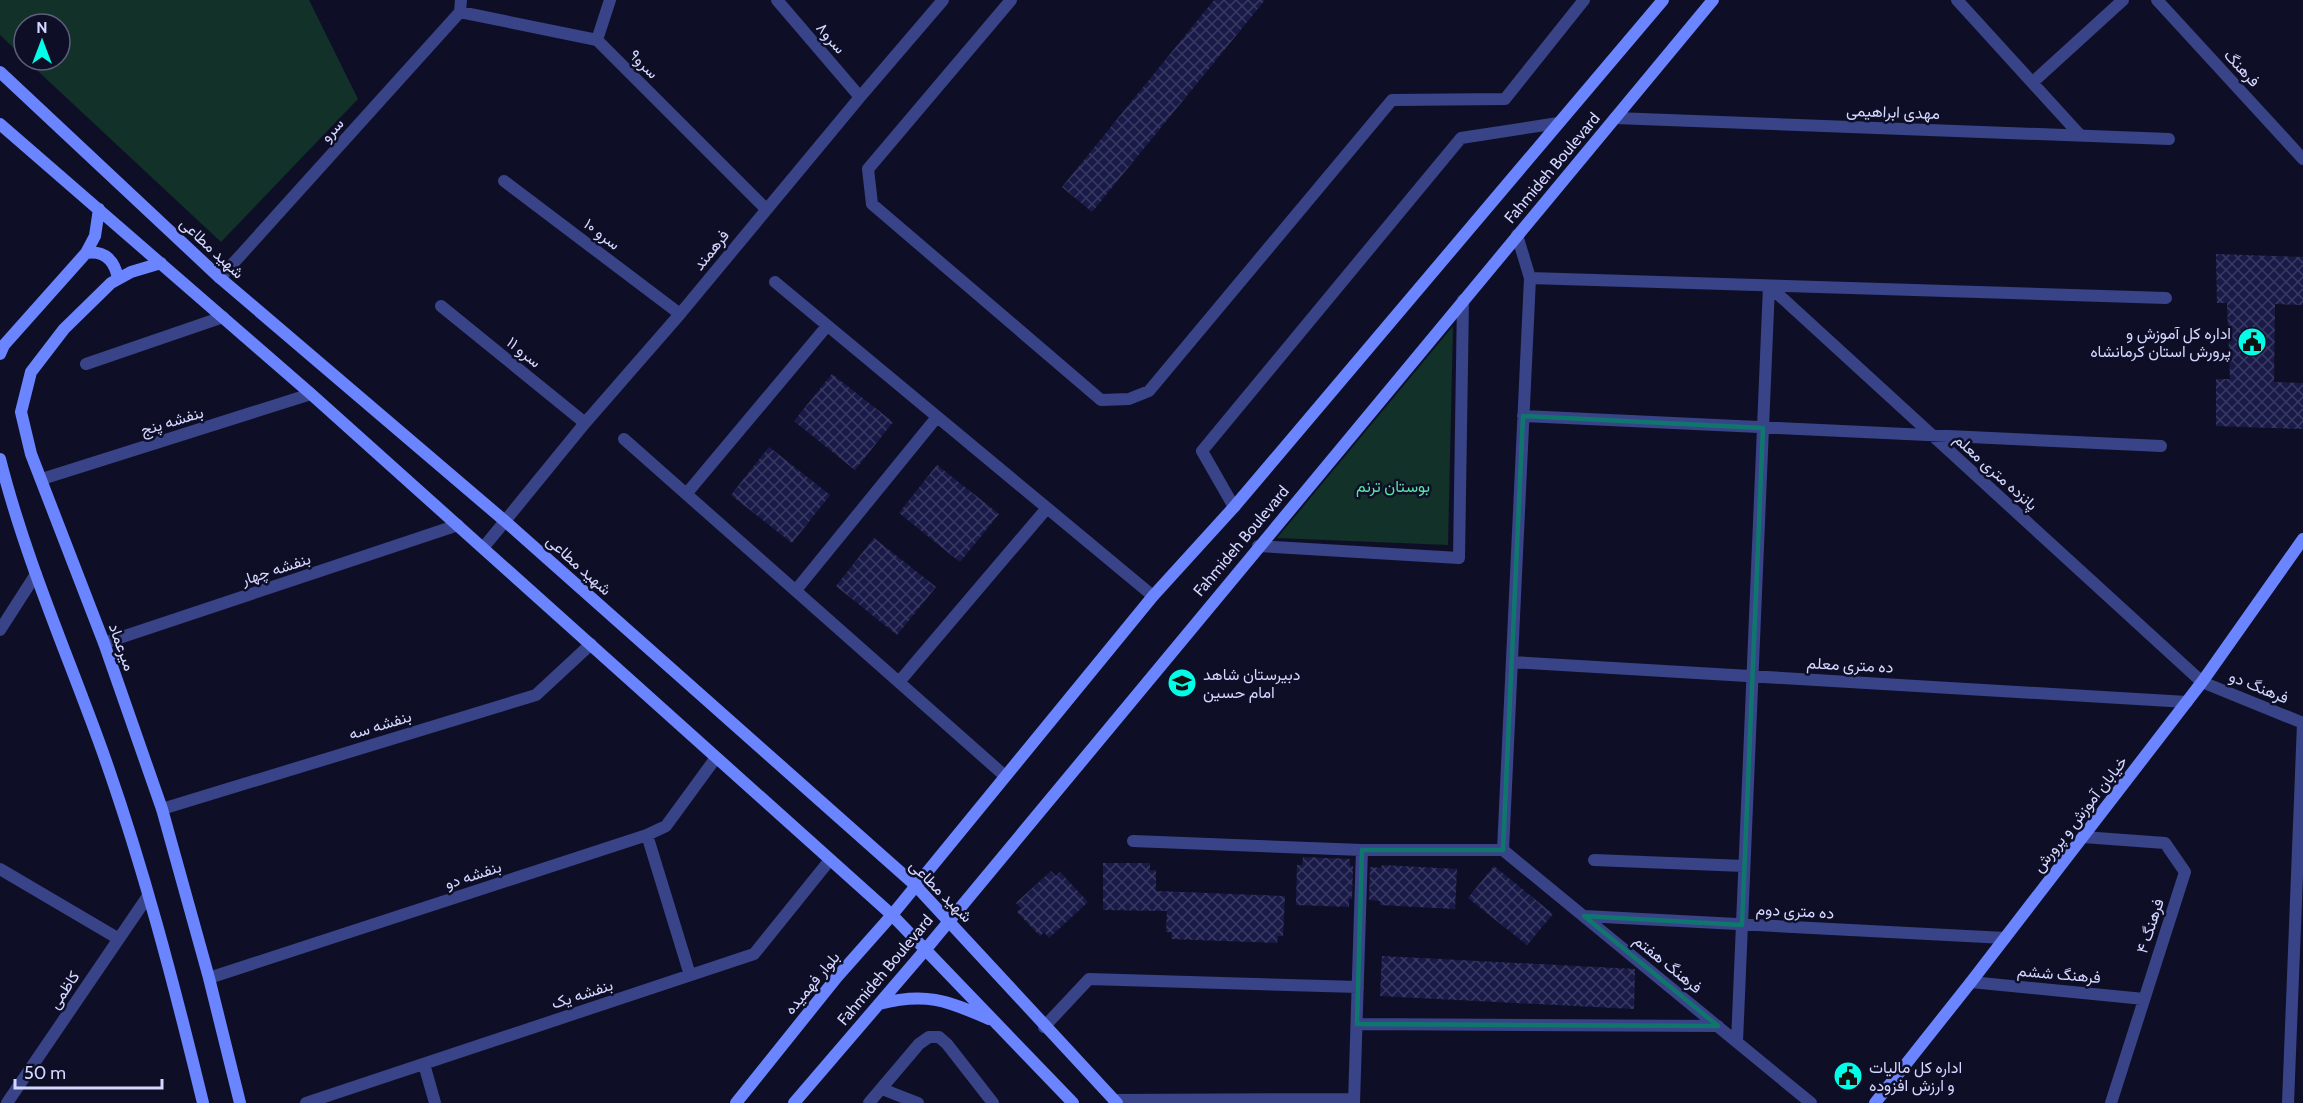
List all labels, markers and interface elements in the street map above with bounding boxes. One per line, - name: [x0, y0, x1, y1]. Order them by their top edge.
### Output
- north arrow: [12, 12, 72, 72]
- text: N: [36, 18, 48, 37]
- street label: سرو۸: [812, 19, 850, 58]
- street label: سرو۹: [625, 45, 663, 83]
- street label: فرهنگ: [2219, 45, 2264, 91]
- street label: مهدی ابراهیمی: [1846, 101, 1940, 124]
- street label: Fahmideh Boulevard: [1500, 109, 1604, 227]
- street label: سرو: [316, 114, 348, 147]
- street label: شهید مطاعی: [175, 214, 248, 283]
- street label: سرو ۱۰: [579, 214, 624, 255]
- street label: فرهمند: [689, 226, 734, 275]
- place label: اداره کل آموزش و پرورش استان کرمانشاه: [2090, 324, 2231, 363]
- public building icon: اداره کل آموزش و پرورش استان کرمانشاه: [2236, 326, 2268, 358]
- street label: ۱۱ سرو: [502, 332, 545, 372]
- street label: بنفشه پنج: [138, 402, 206, 441]
- street label: پانزده متری معلم: [1949, 430, 2042, 516]
- park label: بوستان ترنم: [1356, 477, 1430, 497]
- street label: Fahmideh Boulevard: [1189, 482, 1293, 600]
- street label: شهید مطاعی: [542, 531, 615, 600]
- street label: بنفشه چهار: [238, 549, 314, 591]
- street label: میرعماد: [104, 621, 139, 674]
- street label: ده متری معلم: [1806, 653, 1894, 678]
- place label: دبیرستان شاهد امام حسین: [1203, 665, 1300, 703]
- school or university icon: دبیرستان شاهد امام حسین: [1166, 667, 1198, 699]
- street label: فرهنگ دو: [2226, 667, 2291, 708]
- street label: بنفشه سه: [346, 707, 414, 743]
- street label: خیابان آموزش و پرورش: [2029, 752, 2133, 877]
- street label: شهید مطاعی: [905, 856, 976, 927]
- street label: بنفشه دو: [442, 857, 504, 894]
- street label: فرهنگ ۴: [2132, 896, 2169, 956]
- street label: ده متری دوم: [1755, 899, 1835, 924]
- street label: Fahmideh Boulevard: [833, 911, 937, 1029]
- street label: فرهنگ هفتم: [1629, 931, 1706, 998]
- street label: بلوار فهمیده: [780, 948, 844, 1019]
- street label: فرهنگ ششم: [2016, 961, 2102, 988]
- street label: کاظمی: [45, 967, 84, 1013]
- street label: بنفشه یک: [549, 975, 615, 1013]
- scale bar: [15, 1052, 162, 1090]
- place label: اداره کل مالیات و ارزش افزوده: [1869, 1058, 1962, 1096]
- public building icon: اداره کل مالیات و ارزش افزوده: [1832, 1060, 1864, 1092]
- text: 50 m: [24, 1062, 66, 1084]

